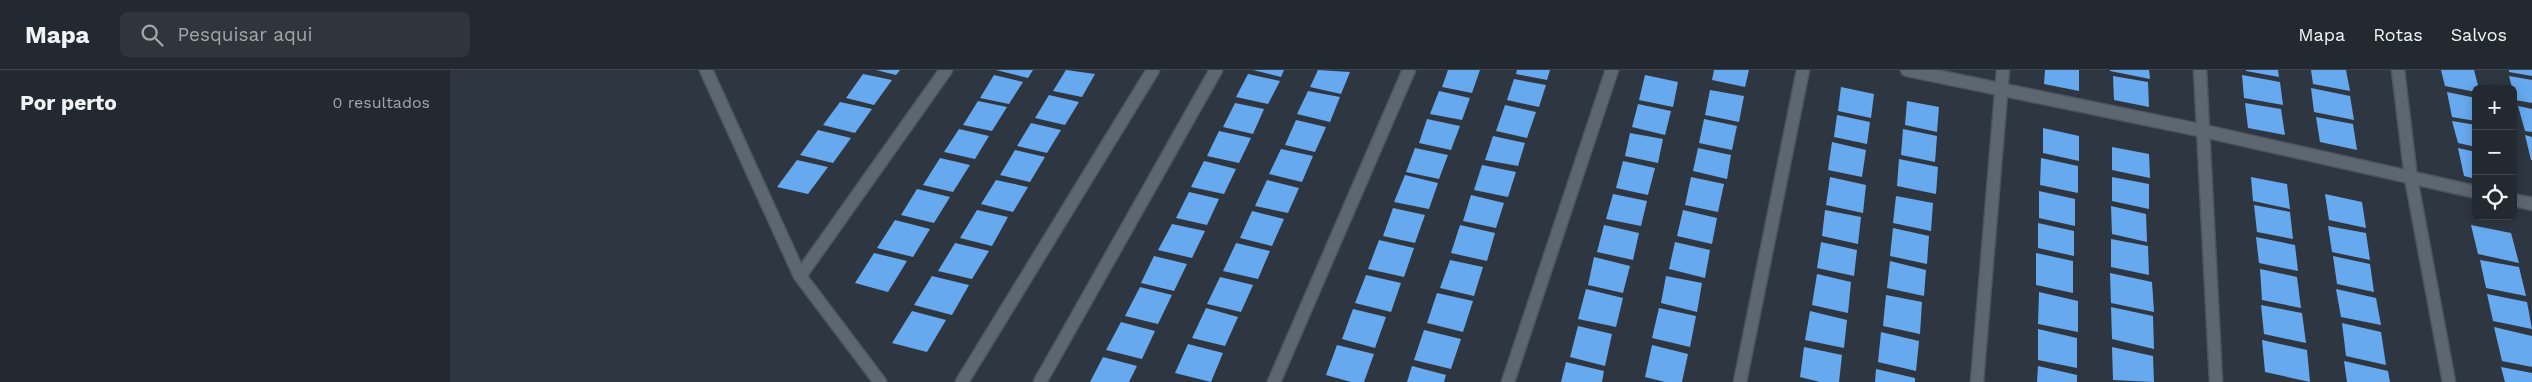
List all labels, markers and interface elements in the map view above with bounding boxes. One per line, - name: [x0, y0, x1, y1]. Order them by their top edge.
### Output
- search box: [120, 12, 470, 57]
- text: Mapa: [25, 21, 90, 49]
- icon: search: [138, 21, 166, 49]
- text: Pesquisar aqui: [178, 23, 313, 46]
- text: Mapa: [2298, 24, 2345, 45]
- text: Rotas: [2373, 24, 2423, 45]
- text: Salvos: [2451, 24, 2507, 45]
- map controls: [2472, 85, 2517, 220]
- button: +: [2472, 85, 2517, 130]
- text: Por perto: [20, 90, 117, 115]
- text: 0 resultados: [332, 93, 430, 112]
- button: −: [2472, 130, 2517, 175]
- button: locate: [2472, 175, 2517, 220]

